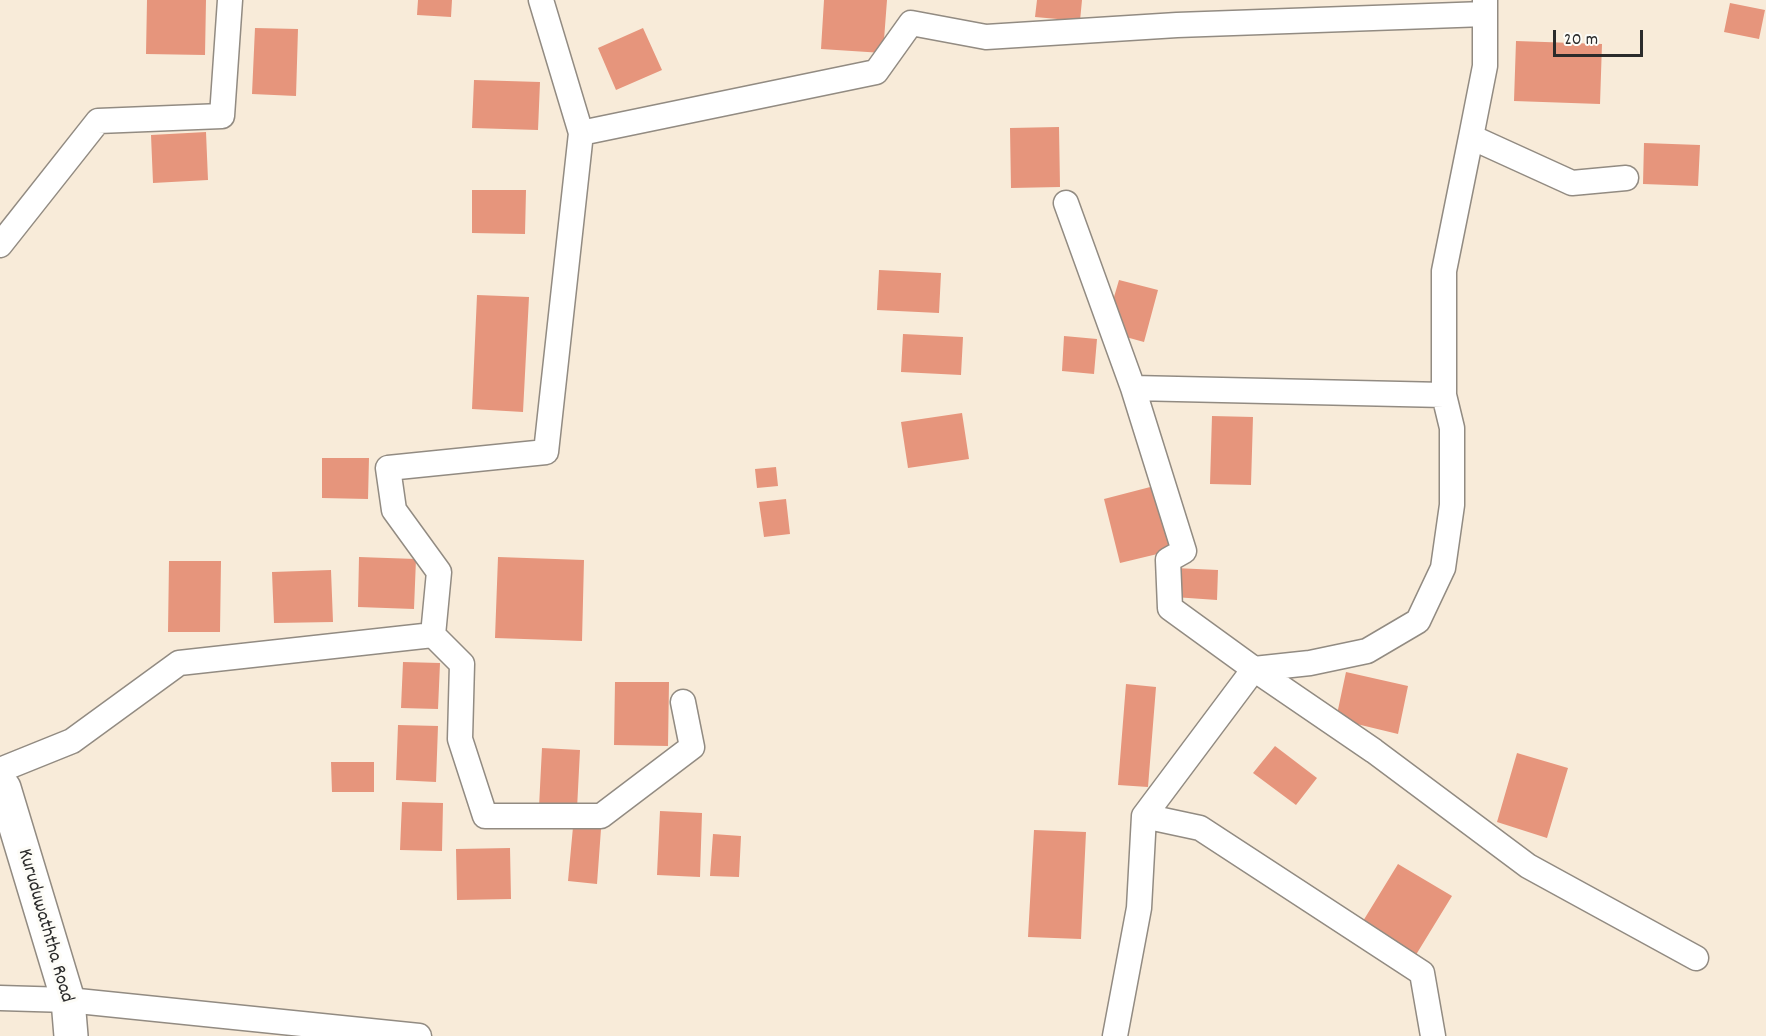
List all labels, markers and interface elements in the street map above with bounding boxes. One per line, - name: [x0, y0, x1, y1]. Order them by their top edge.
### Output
- scale bar: [1556, 18, 1646, 56]
- text: 20 m: [1564, 28, 1598, 53]
- street label: Kuruduwaththa Road: [11, 846, 77, 1006]

